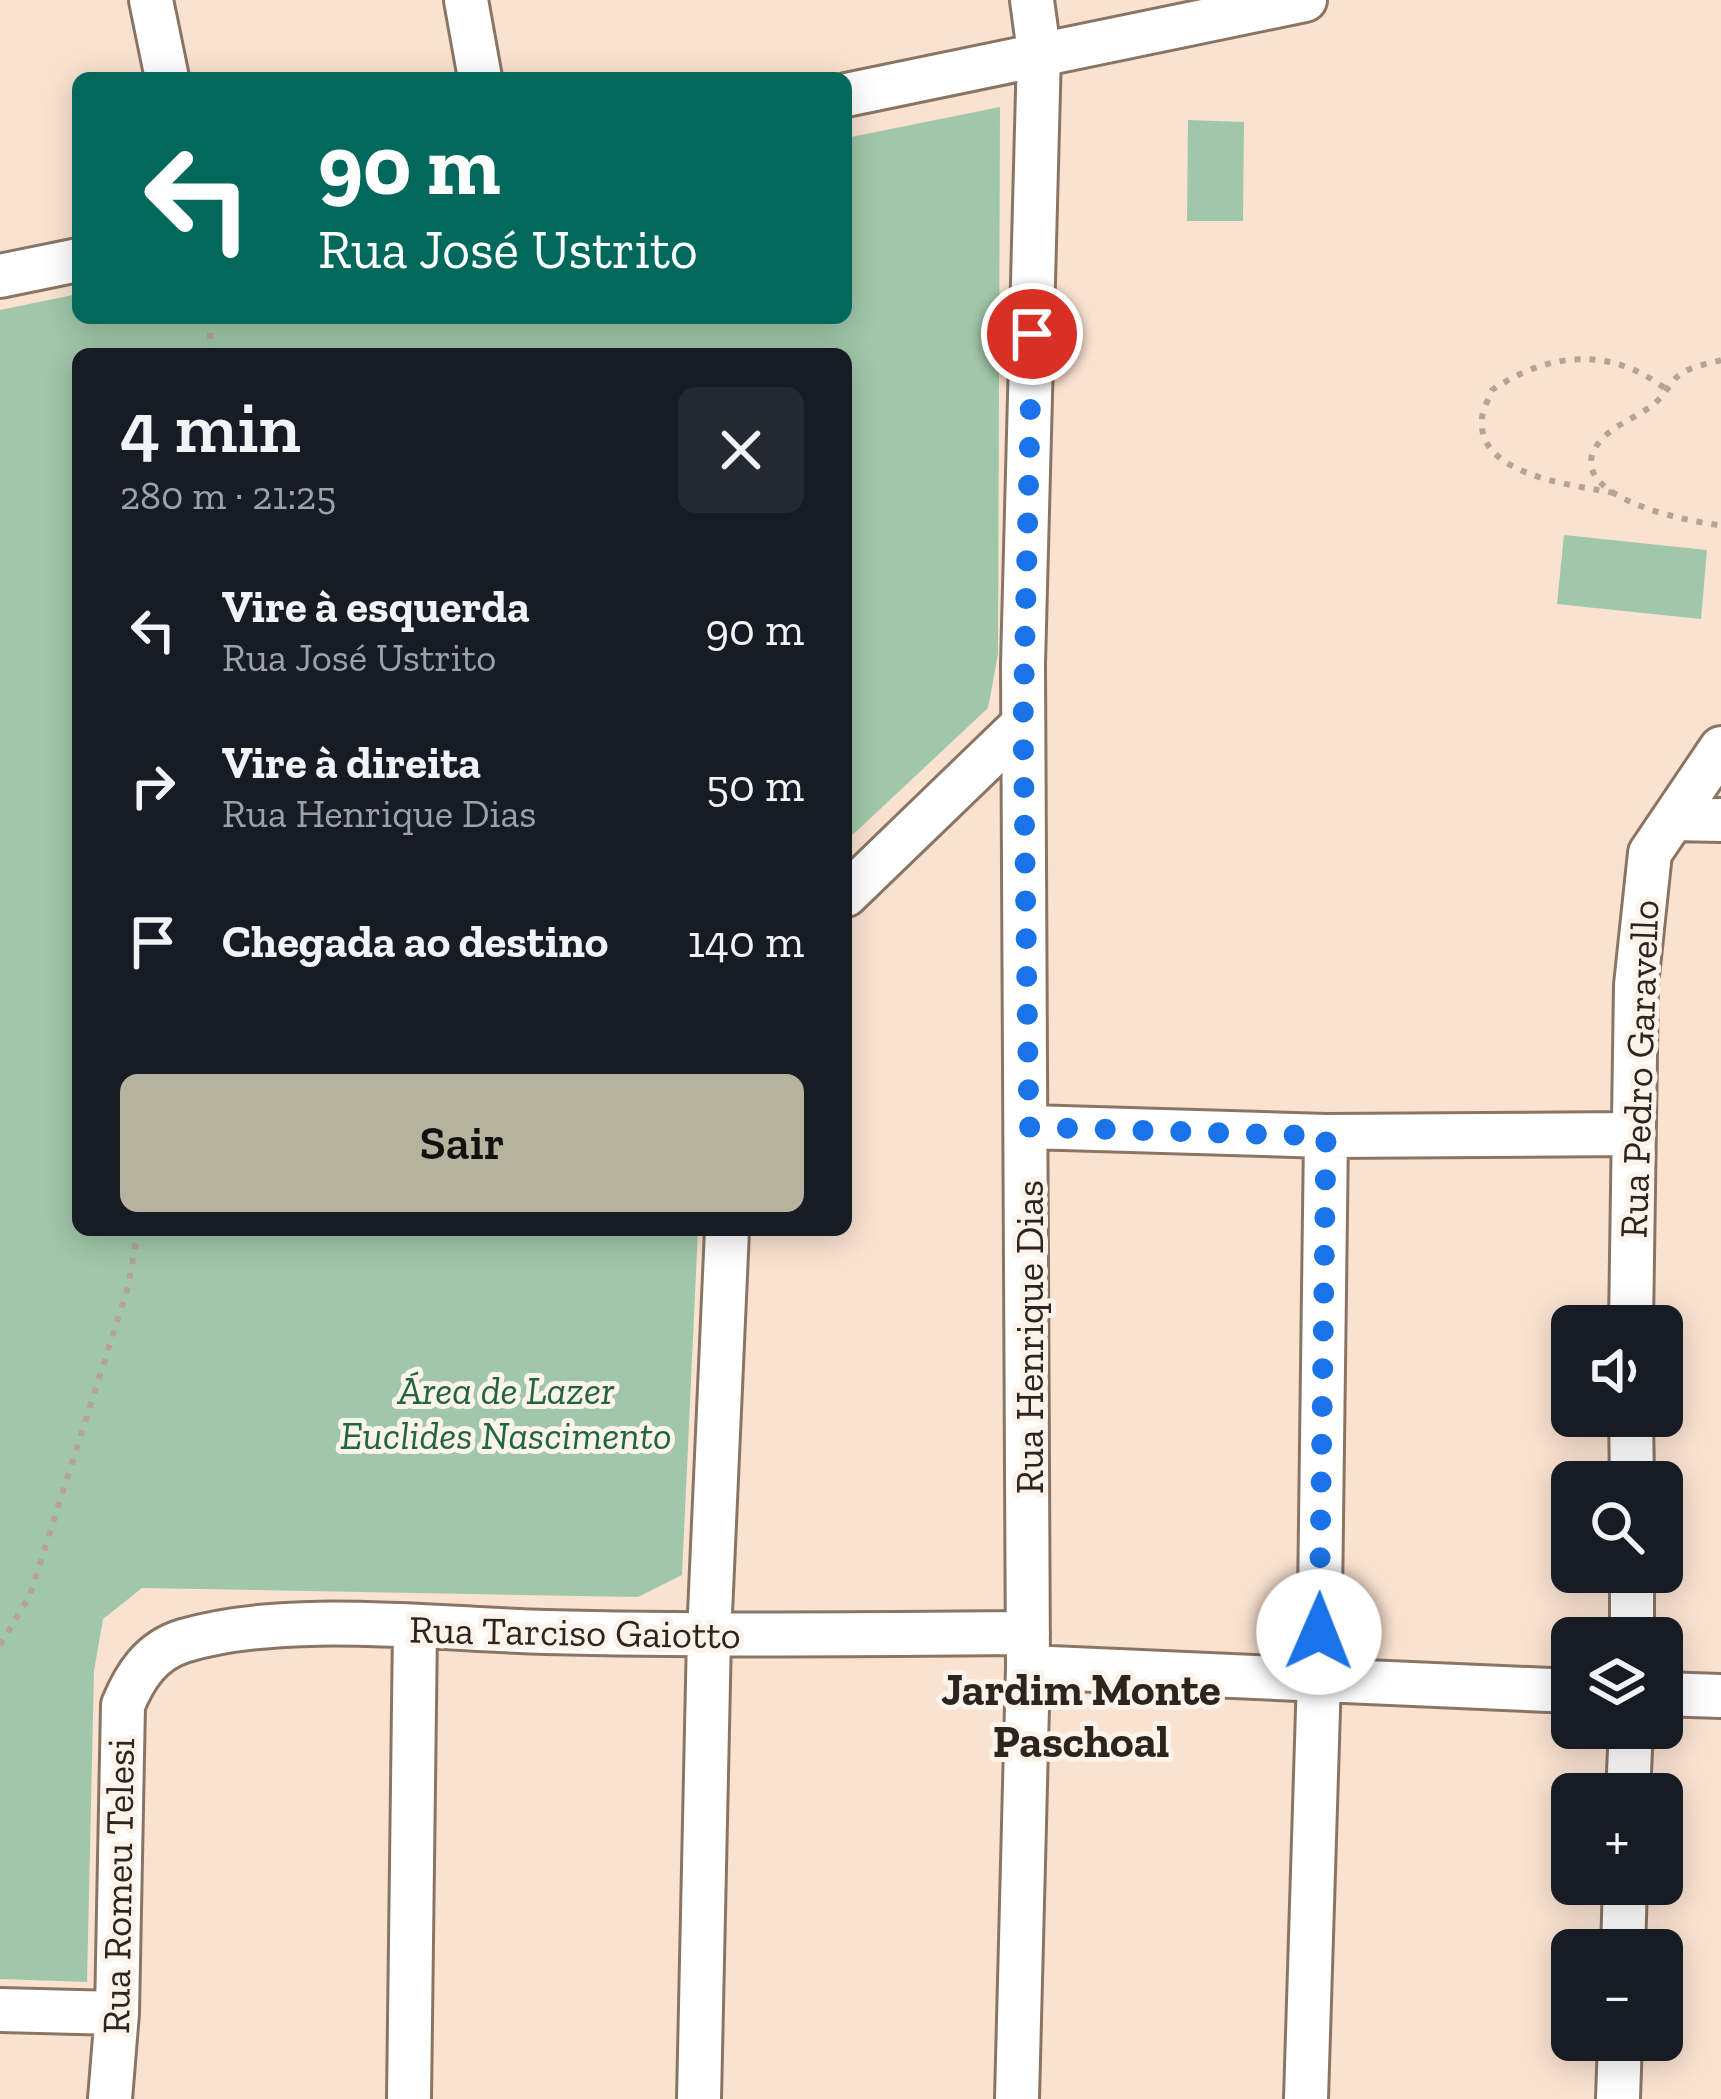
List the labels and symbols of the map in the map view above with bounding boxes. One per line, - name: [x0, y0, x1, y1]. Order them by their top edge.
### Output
- pin: [981, 283, 1083, 385]
- street label: Rua Pedro Garavello: [1610, 899, 1668, 1239]
- street label: Rua Henrique Dias: [1006, 1180, 1053, 1494]
- park label: Área de Lazer Euclides Nascimento: [340, 1367, 672, 1459]
- position arrow: [1256, 1569, 1382, 1695]
- street label: Rua Tarciso Gaiotto: [409, 1606, 741, 1658]
- district label: Jardim Monte Paschoal: [941, 1663, 1221, 1769]
- street label: Rua Romeu Telesi: [92, 1738, 144, 2034]

